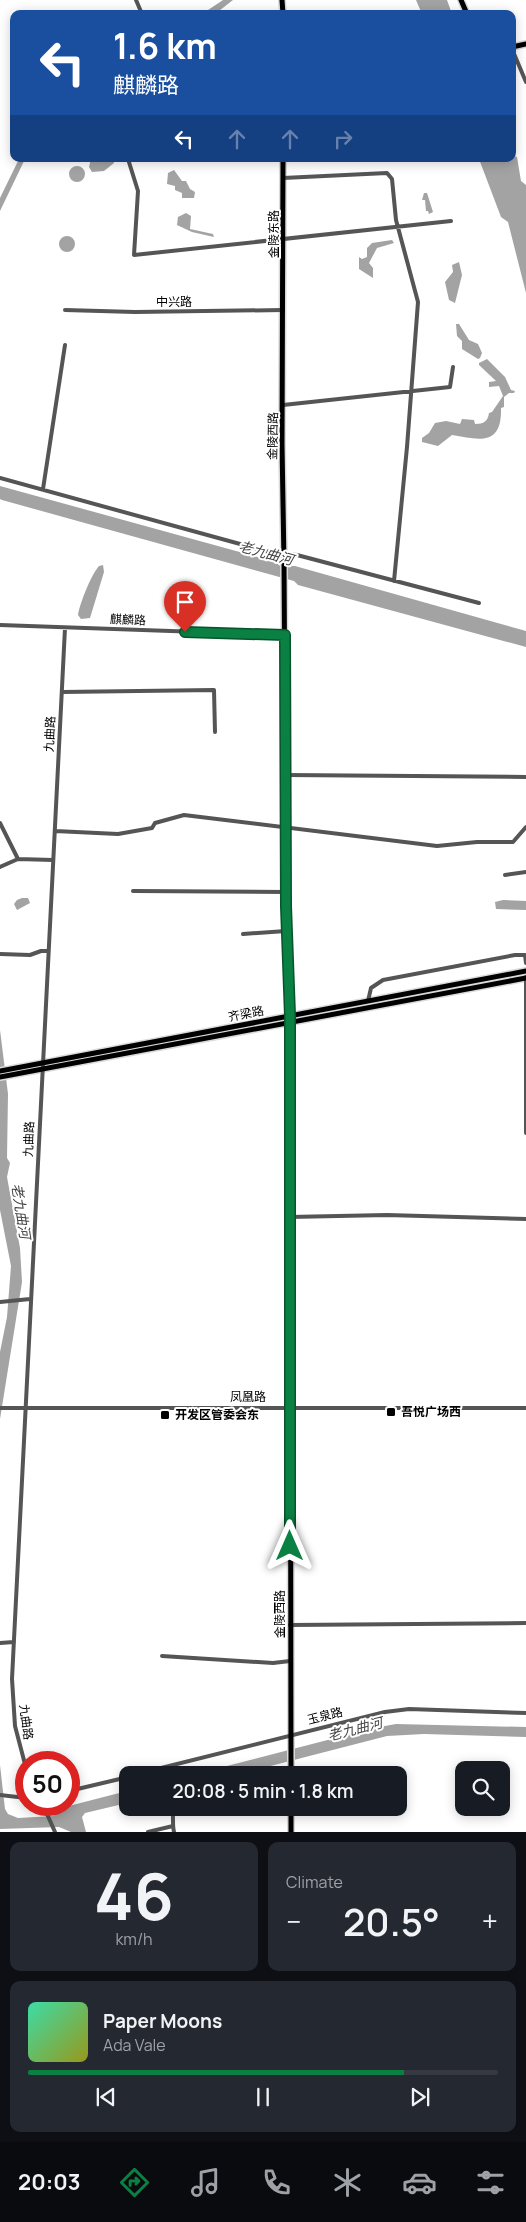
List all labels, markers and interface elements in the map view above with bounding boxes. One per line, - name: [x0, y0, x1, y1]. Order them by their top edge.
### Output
- text: 1.6 km: [113, 22, 217, 70]
- icon: left: [30, 30, 95, 95]
- text: 麒麟路: [113, 70, 179, 100]
- icon: left: [170, 125, 198, 153]
- icon: ahead: [223, 125, 251, 153]
- icon: ahead: [276, 125, 304, 153]
- icon: right: [329, 125, 357, 153]
- street label: 金陵东路: [265, 210, 282, 258]
- street label: 中兴路: [156, 293, 192, 310]
- street label: 金陵西路: [264, 412, 281, 460]
- water label: 老九曲河: [237, 536, 299, 570]
- pin: [164, 581, 206, 632]
- icon: arrive: [171, 588, 199, 616]
- street label: 麒麟路: [110, 610, 146, 629]
- street label: 九曲路: [40, 716, 59, 752]
- street label: 齐梁路: [227, 1002, 265, 1025]
- street label: 九曲路: [19, 1121, 38, 1157]
- water label: 老九曲河: [8, 1182, 36, 1243]
- street label: 凤凰路: [230, 1388, 266, 1405]
- place label: 吾悦广场西: [401, 1403, 461, 1420]
- place label: 开发区管委会东: [175, 1406, 259, 1423]
- marker: 吾悦广场西: [385, 1406, 397, 1418]
- marker: 开发区管委会东: [159, 1409, 171, 1421]
- position arrow: [263, 1519, 315, 1571]
- street label: 金陵西路: [271, 1590, 288, 1638]
- street label: 九曲路: [16, 1703, 37, 1741]
- street label: 玉泉路: [305, 1703, 344, 1728]
- water label: 老九曲河: [325, 1712, 387, 1745]
- speed limit sign: 50: [15, 1751, 80, 1816]
- map controls: [455, 1761, 510, 1816]
- button: search: [455, 1761, 510, 1816]
- text: 20:08 · 5 min · 1.8 km: [172, 1778, 354, 1804]
- text: 46: [94, 1851, 174, 1940]
- text: Climate: [286, 1871, 343, 1893]
- text: 20.5°: [343, 1895, 440, 1947]
- text: −: [286, 1902, 301, 1940]
- text: +: [482, 1902, 498, 1940]
- text: km/h: [115, 1928, 153, 1950]
- text: Paper Moons: [103, 2008, 222, 2034]
- text: Ada Vale: [103, 2034, 166, 2056]
- icon: previous: [92, 2083, 120, 2111]
- icon: pause: [249, 2083, 277, 2111]
- icon: next: [406, 2083, 434, 2111]
- icon: directions: [117, 2165, 152, 2200]
- icon: music: [188, 2165, 223, 2200]
- icon: phone: [259, 2165, 294, 2200]
- icon: climate: [330, 2165, 365, 2200]
- icon: car: [402, 2165, 437, 2200]
- icon: filters: [473, 2165, 508, 2200]
- text: 20:03: [18, 2167, 81, 2197]

